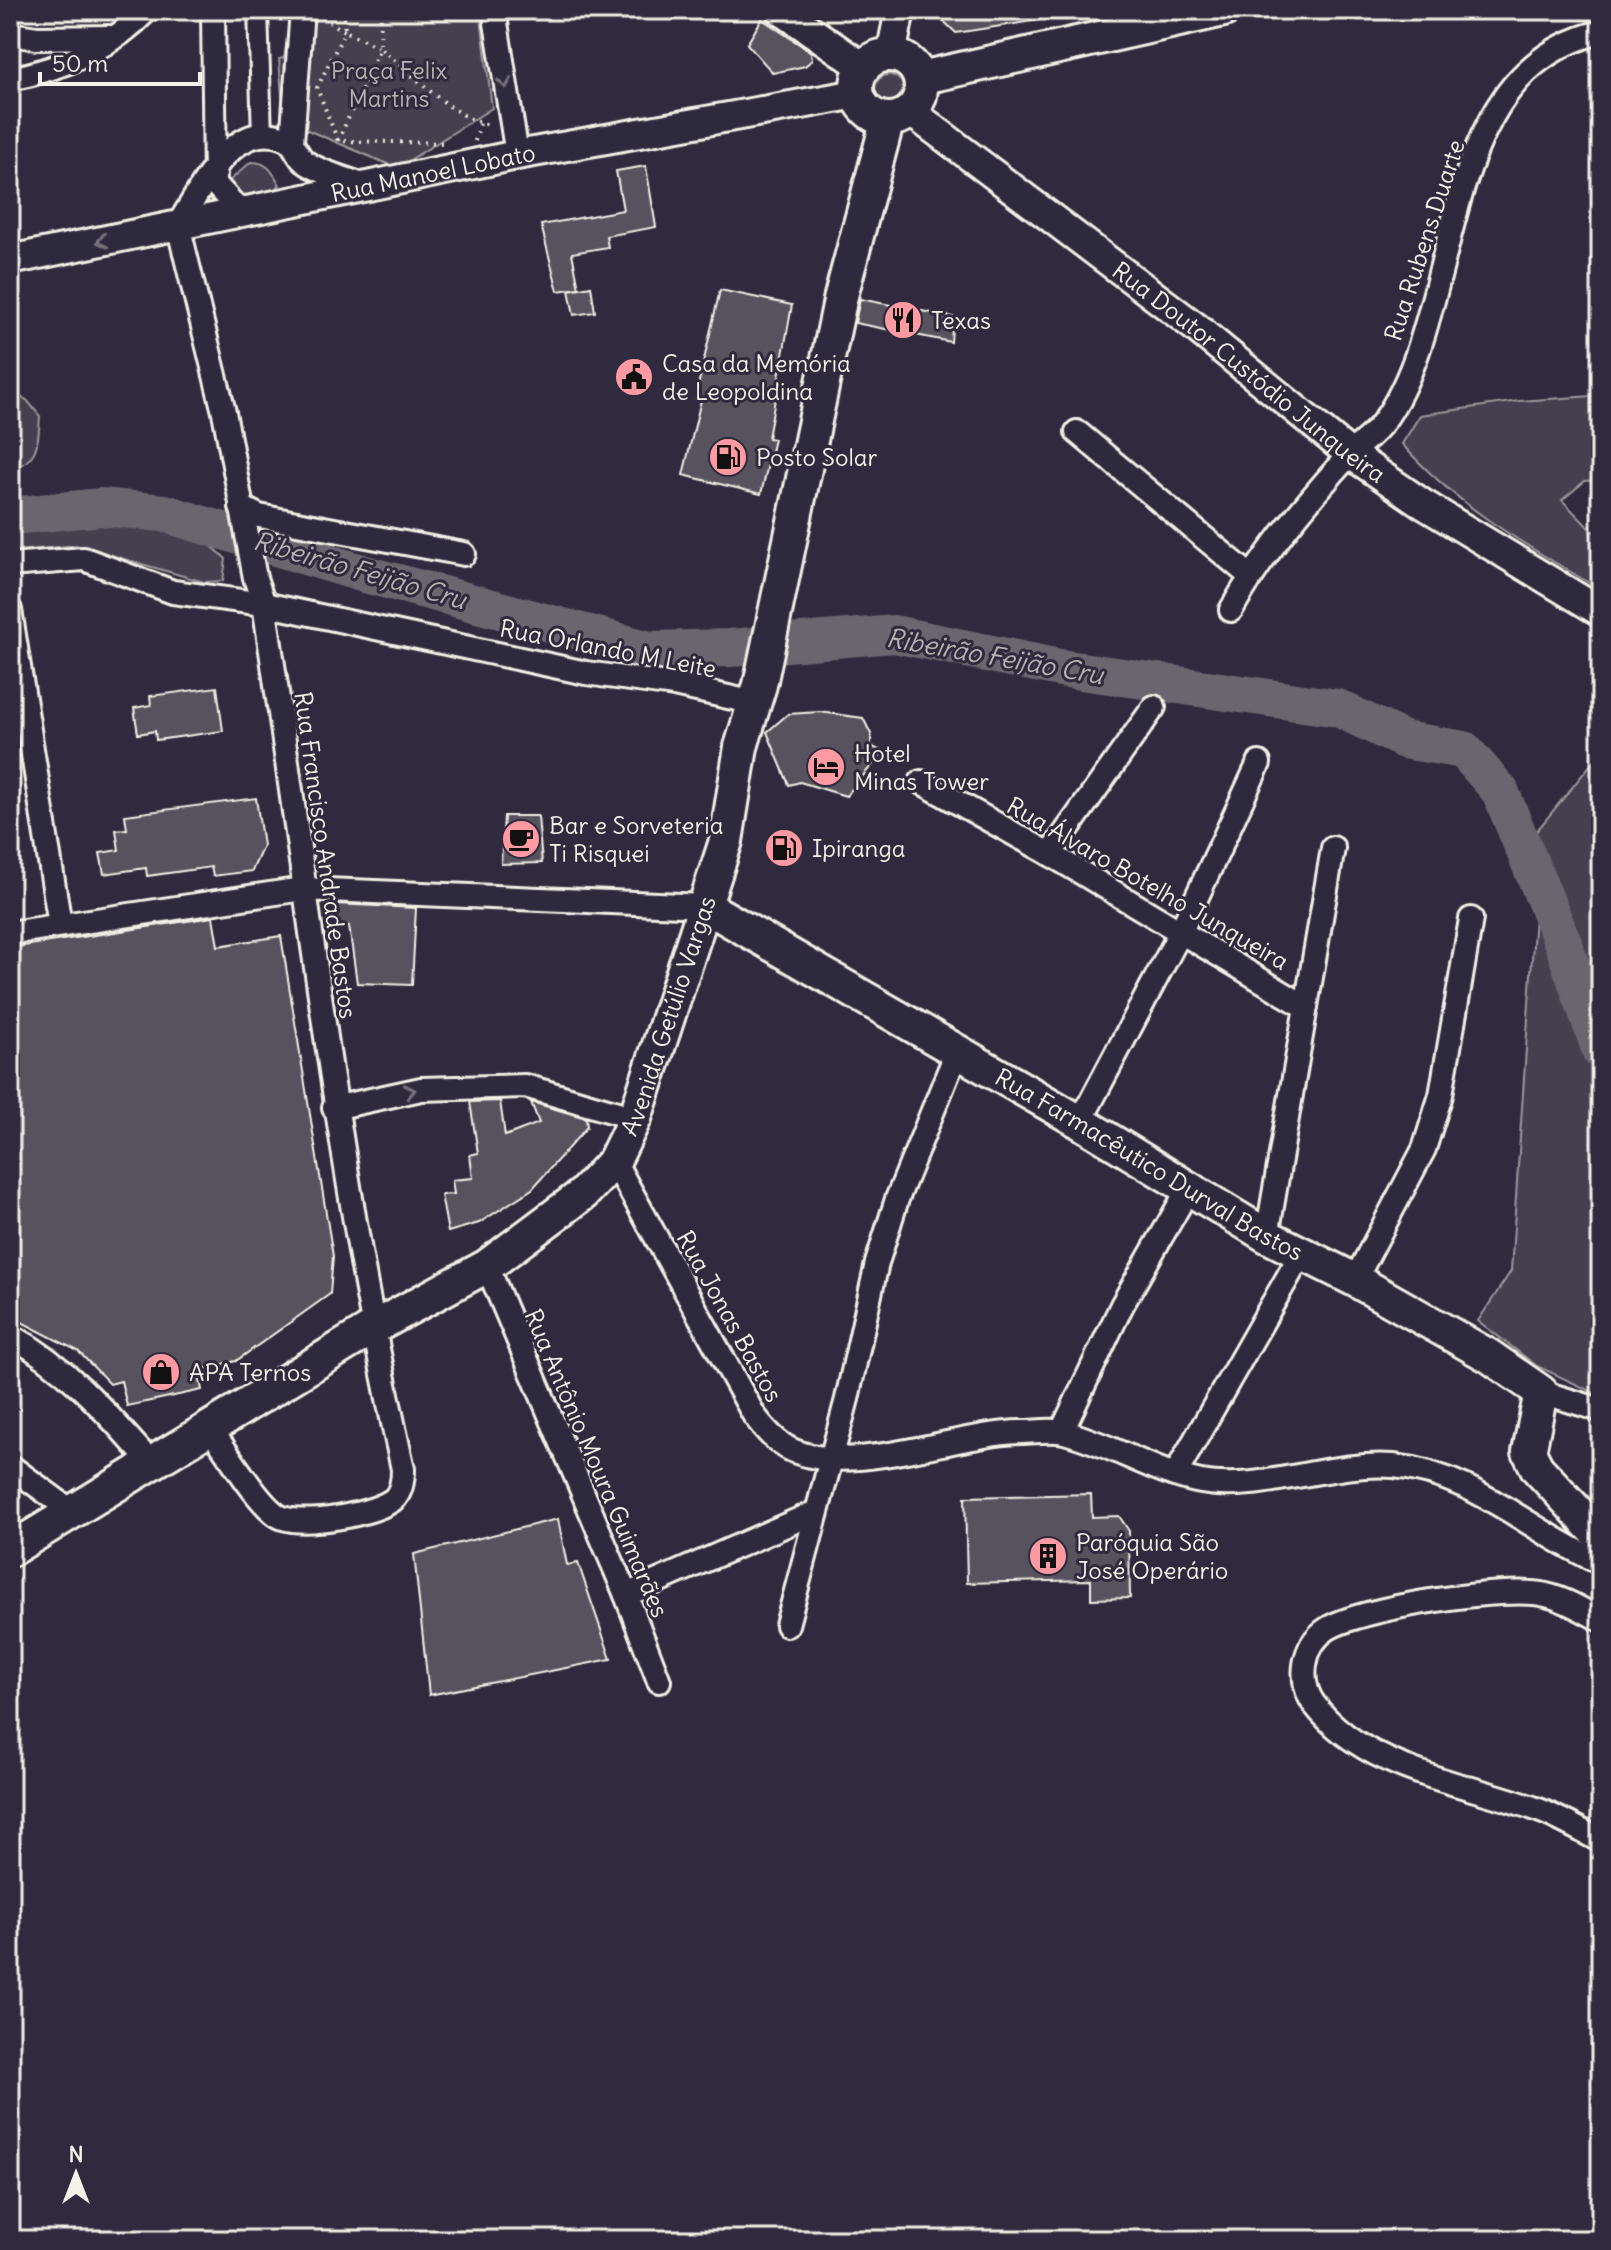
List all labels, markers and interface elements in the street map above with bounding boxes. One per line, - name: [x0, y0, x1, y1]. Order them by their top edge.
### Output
- scale bar: [40, 36, 200, 86]
- text: 50 m: [52, 48, 108, 78]
- park label: Praça Felix Martins: [331, 55, 448, 113]
- one-way arrow: [496, 76, 513, 90]
- street label: Rua Rubens Duarte: [1377, 136, 1471, 344]
- street label: Rua Manoel Lobato: [328, 137, 538, 208]
- one-way arrow: [96, 232, 109, 249]
- street label: Rua Doutor Custódio Junqueira: [1107, 255, 1391, 489]
- restaurant icon: Texas: [882, 299, 924, 341]
- place label: Texas: [931, 305, 991, 335]
- place label: Casa da Memória de Leopoldina: [662, 348, 851, 406]
- public building icon: Casa da Memória de Leopoldina: [613, 356, 655, 398]
- fuel station icon: Posto Solar: [707, 436, 749, 478]
- place label: Posto Solar: [756, 442, 878, 472]
- water label: Ribeirão Feijão Cru: [250, 524, 472, 617]
- street label: Rua Orlando M Leite: [497, 612, 719, 684]
- water label: Ribeirão Feijão Cru: [884, 621, 1108, 692]
- street label: Rua Francisco Andrade Bastos: [288, 690, 364, 1020]
- place label: Hotel Minas Tower: [854, 738, 989, 796]
- hotel icon: Hotel Minas Tower: [805, 746, 847, 788]
- street label: Rua Álvaro Botelho Junqueira: [1002, 790, 1294, 976]
- place label: Bar e Sorveteria Ti Risquei: [549, 810, 723, 868]
- cafe icon: Bar e Sorveteria Ti Risquei: [500, 818, 542, 860]
- fuel station icon: Ipiranga: [763, 827, 805, 869]
- place label: Ipiranga: [812, 833, 906, 863]
- street label: Avenida Getúlio Vargas: [614, 892, 722, 1140]
- street label: Rua Farmacêutico Durval Bastos: [990, 1062, 1308, 1267]
- one-way arrow: [403, 1083, 416, 1100]
- street label: Rua Jonas Bastos: [671, 1225, 789, 1407]
- street label: Rua Antônio Moura Guimarães: [518, 1304, 676, 1622]
- shop icon: APA Ternos: [140, 1351, 182, 1393]
- place label: APA Ternos: [189, 1357, 311, 1387]
- place label: Paróquia São José Operário: [1076, 1527, 1228, 1585]
- building icon: Paróquia São José Operário: [1027, 1535, 1069, 1577]
- north arrow: [36, 2134, 116, 2214]
- text: N: [68, 2140, 84, 2168]

